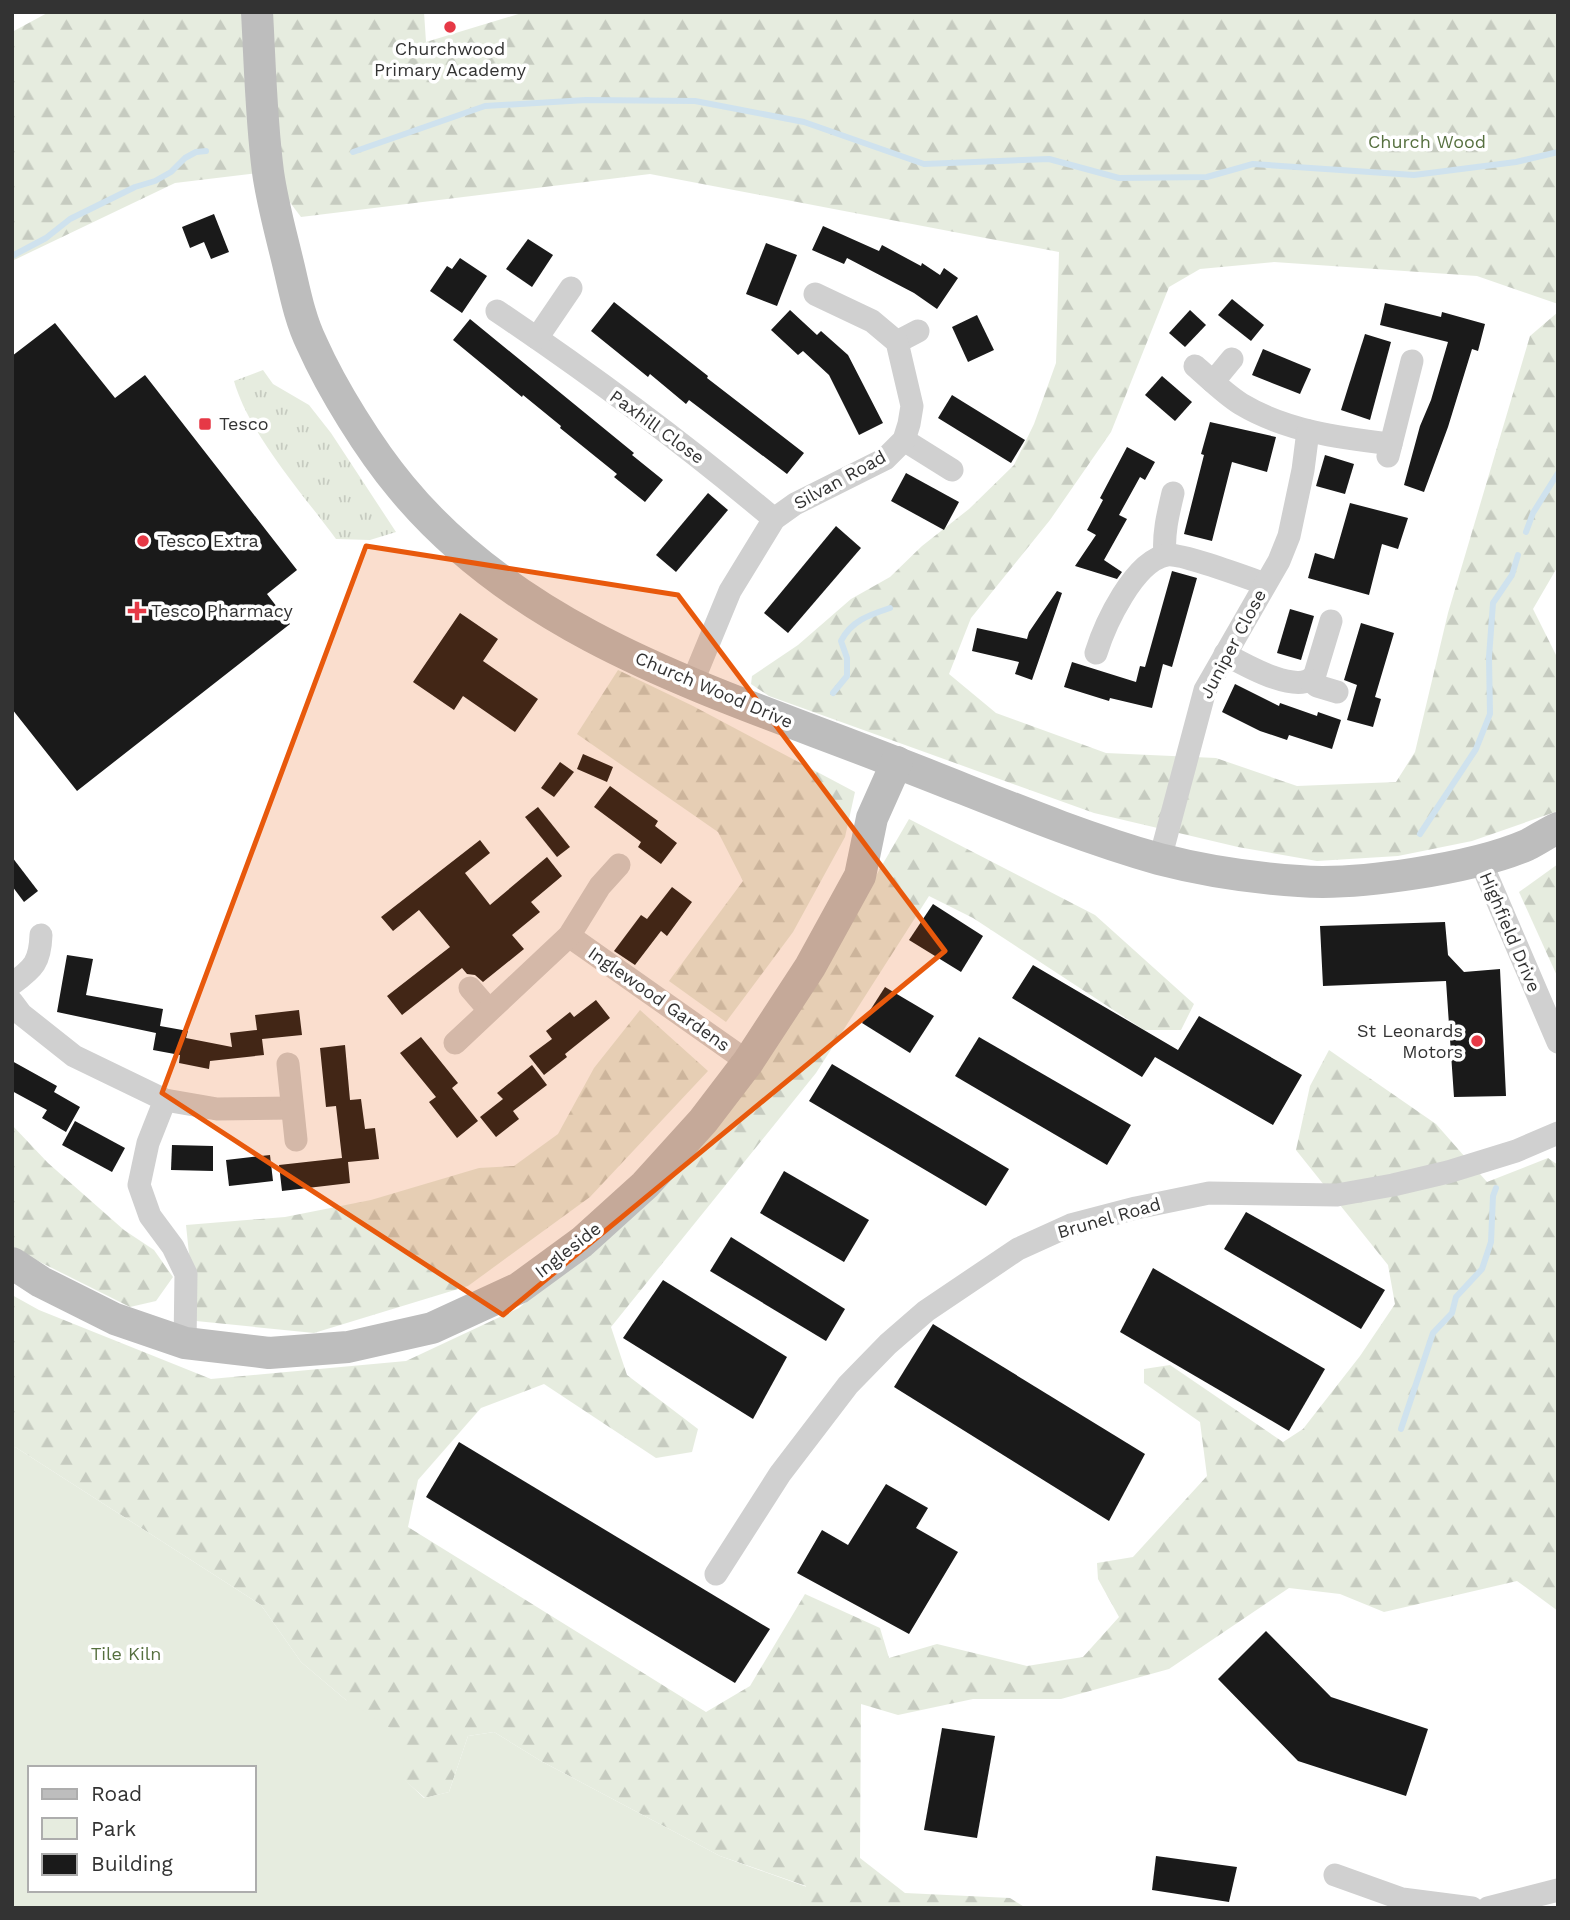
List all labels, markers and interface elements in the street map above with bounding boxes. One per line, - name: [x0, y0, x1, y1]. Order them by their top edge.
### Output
- marker: Churchwood Primary Academy: [442, 19, 458, 35]
- place label: Churchwood Primary Academy: [374, 38, 527, 80]
- park label: Church Wood: [1368, 131, 1486, 152]
- street label: Paxhill Close: [606, 385, 709, 468]
- place label: Tesco: [219, 413, 269, 434]
- marker: Tesco: [197, 416, 213, 432]
- street label: Silvan Road: [790, 446, 889, 513]
- place label: Tesco Extra: [157, 530, 259, 551]
- marker: Tesco Extra: [135, 533, 151, 549]
- street label: Juniper Close: [1195, 586, 1270, 702]
- place label: Tesco Pharmacy: [151, 600, 294, 621]
- marker: Tesco Pharmacy: [129, 603, 145, 619]
- street label: Church Wood Drive: [632, 647, 796, 732]
- street label: Highfield Drive: [1476, 869, 1545, 995]
- street label: Inglewood Gardens: [584, 942, 734, 1055]
- place label: St Leonards Motors: [1357, 1020, 1463, 1062]
- marker: St Leonards Motors: [1469, 1033, 1485, 1049]
- street label: Brunel Road: [1055, 1193, 1163, 1242]
- street label: Ingleside: [531, 1217, 605, 1282]
- park label: Tile Kiln: [91, 1643, 161, 1664]
- legend: [28, 1766, 256, 1892]
- text: Road: [91, 1781, 142, 1806]
- text: Park: [91, 1816, 136, 1841]
- text: Building: [91, 1851, 173, 1876]

